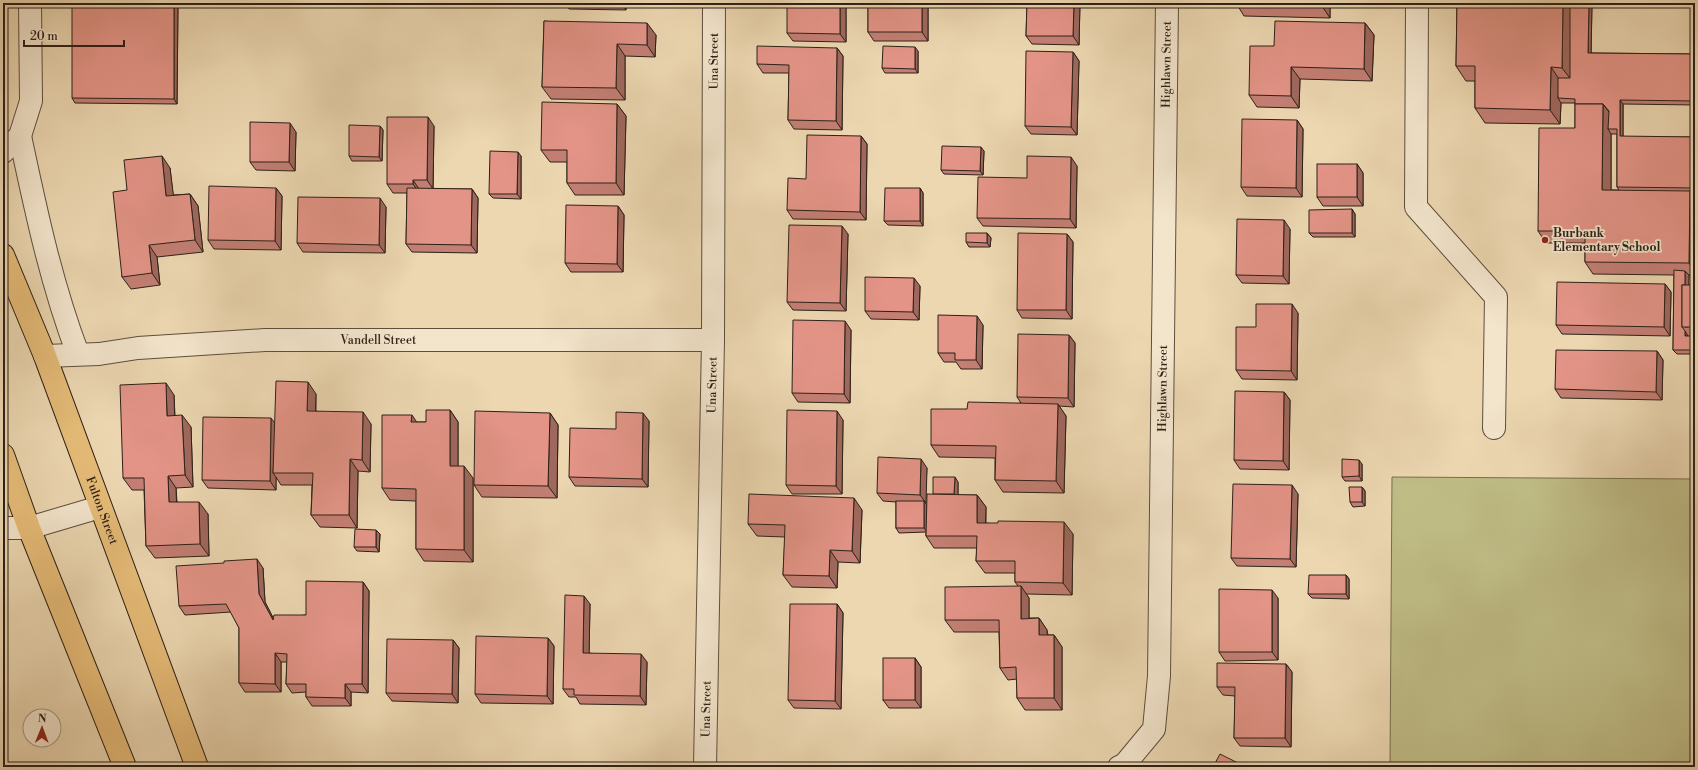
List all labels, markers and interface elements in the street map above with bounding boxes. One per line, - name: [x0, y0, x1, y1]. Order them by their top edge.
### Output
- street label: Highlawn Street: [1159, 20, 1175, 108]
- scale bar: [24, 22, 124, 48]
- text: 20 m: [30, 29, 58, 44]
- street label: Una Street: [707, 32, 722, 90]
- place label: Burbank Elementary School: [1553, 226, 1660, 255]
- marker: Burbank Elementary School: [1540, 235, 1550, 245]
- street label: Vandell Street: [339, 333, 417, 348]
- street label: Highlawn Street: [1155, 344, 1171, 432]
- street label: Una Street: [705, 356, 721, 414]
- street label: Fulton Street: [82, 475, 121, 547]
- street label: Una Street: [699, 680, 715, 738]
- north arrow: [22, 708, 62, 748]
- text: N: [38, 712, 47, 726]

